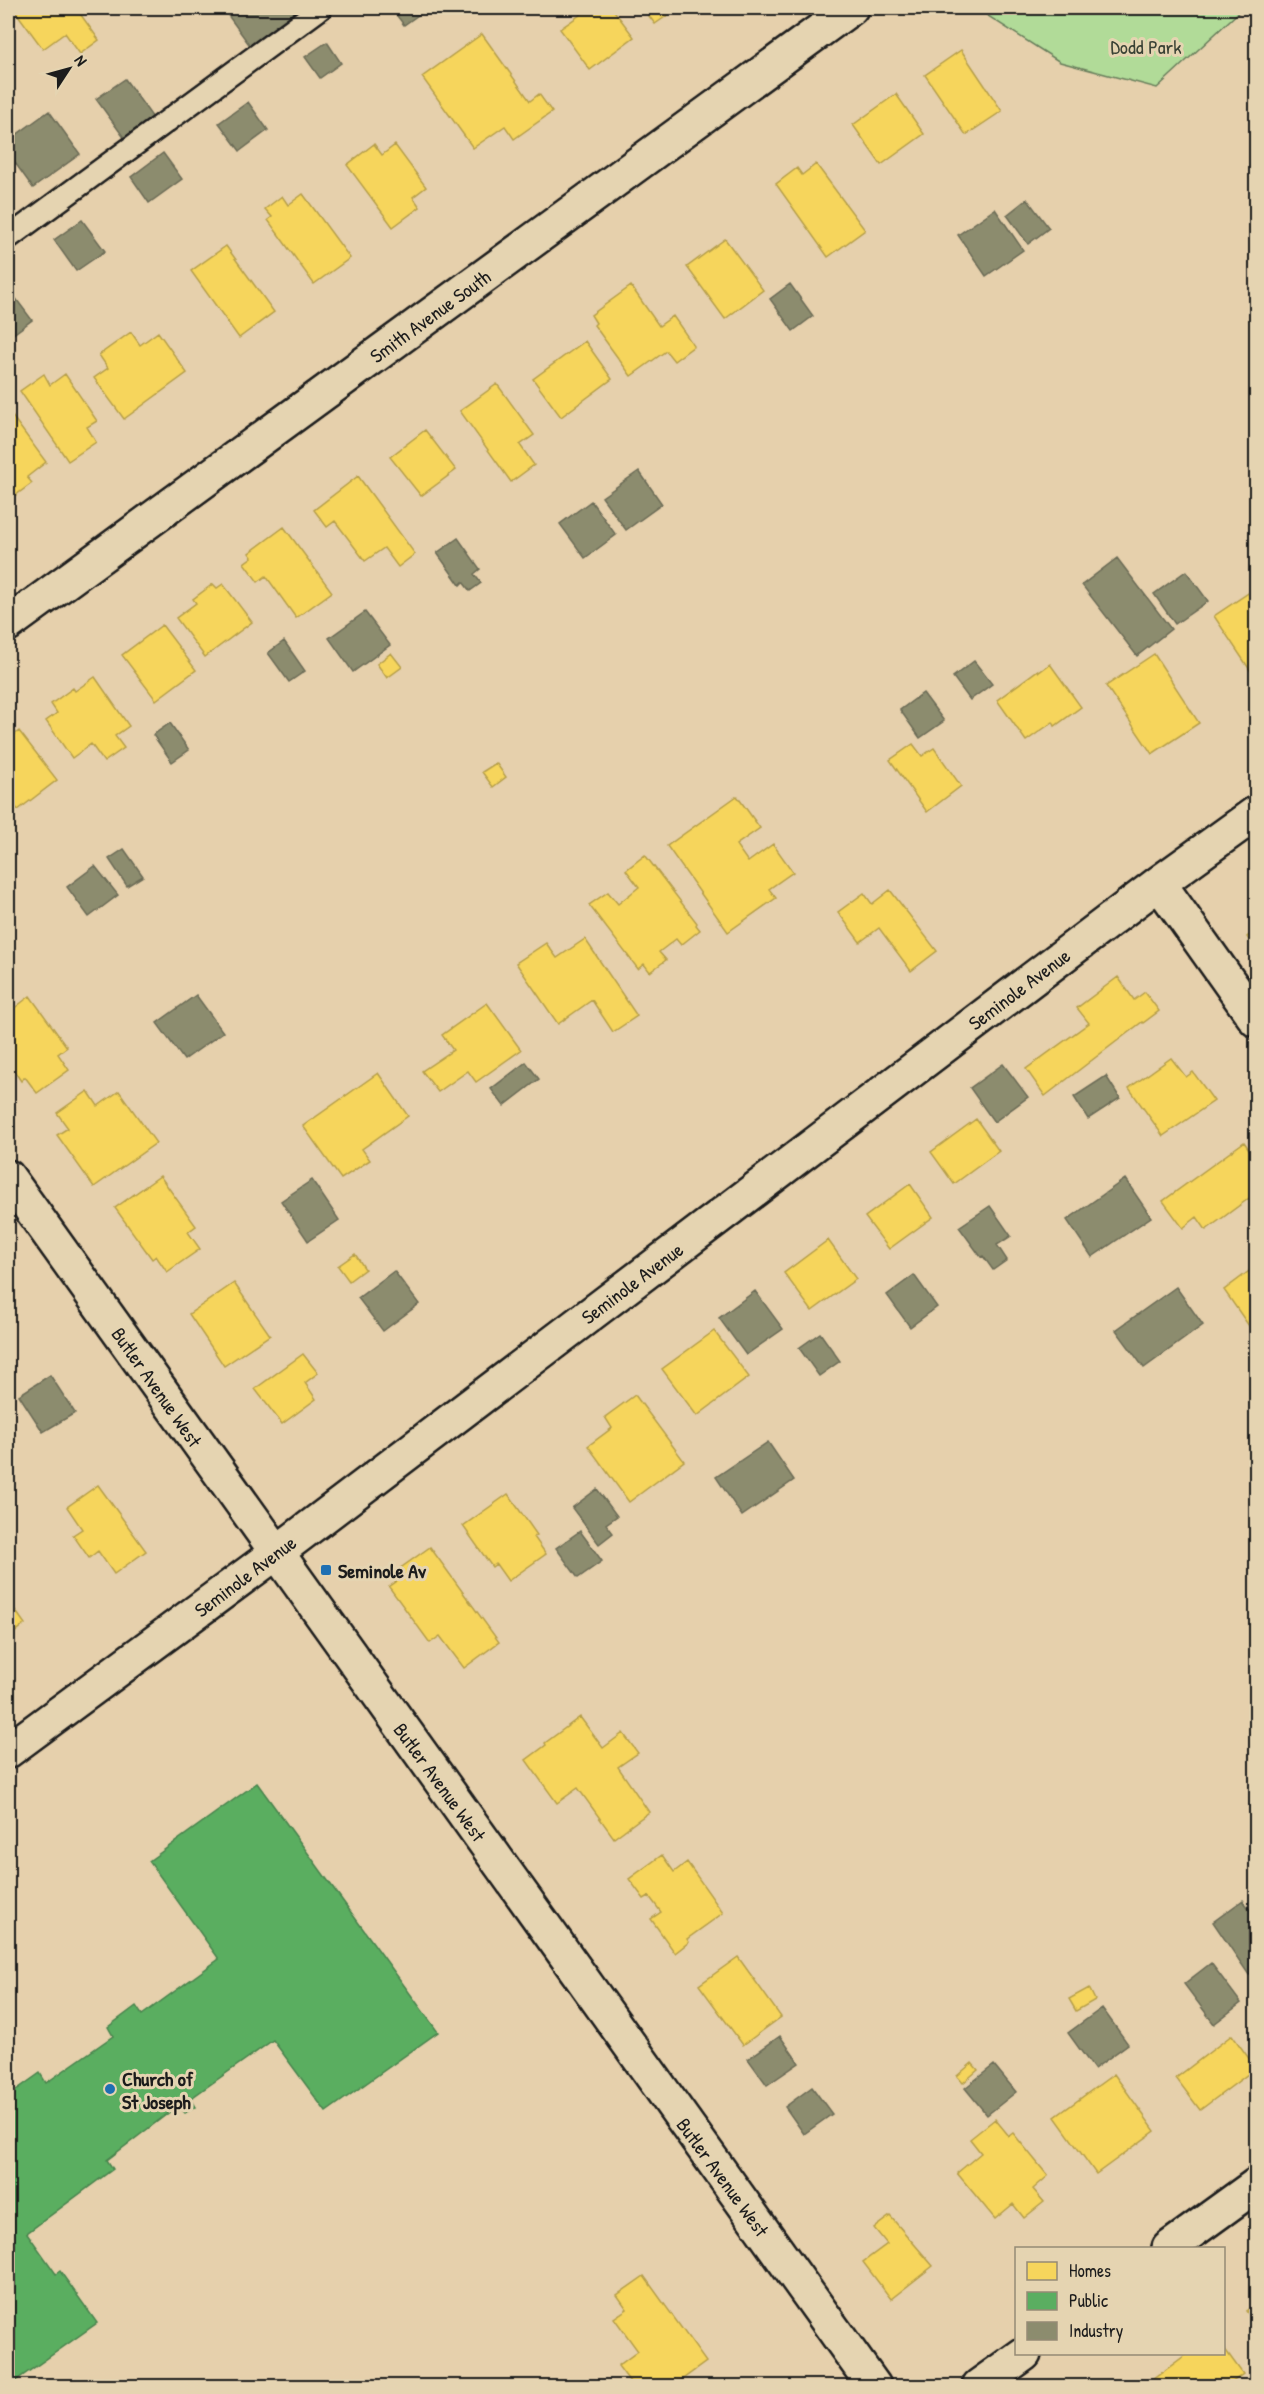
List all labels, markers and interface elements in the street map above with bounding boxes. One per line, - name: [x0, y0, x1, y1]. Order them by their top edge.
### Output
- park label: Dodd Park: [1110, 33, 1182, 60]
- north arrow: [39, 39, 99, 99]
- text: N: [70, 50, 93, 70]
- street label: Smith Avenue South: [364, 263, 496, 369]
- street label: Seminole Avenue: [963, 942, 1075, 1036]
- street label: Seminole Avenue: [576, 1236, 688, 1330]
- street label: Butler Avenue West: [106, 1322, 209, 1453]
- street label: Seminole Avenue: [189, 1529, 301, 1623]
- place label: Seminole Av: [338, 1557, 427, 1584]
- marker: Seminole Av: [319, 1563, 333, 1577]
- street label: Butler Avenue West: [388, 1717, 493, 1848]
- place label: Church of St Joseph: [122, 2065, 194, 2116]
- marker: Church of St Joseph: [103, 2082, 117, 2096]
- street label: Butler Avenue West: [671, 2112, 776, 2243]
- legend: [1015, 2247, 1225, 2355]
- text: Homes: [1069, 2258, 1111, 2283]
- text: Public: [1069, 2288, 1108, 2313]
- text: Industry: [1069, 2318, 1124, 2343]

